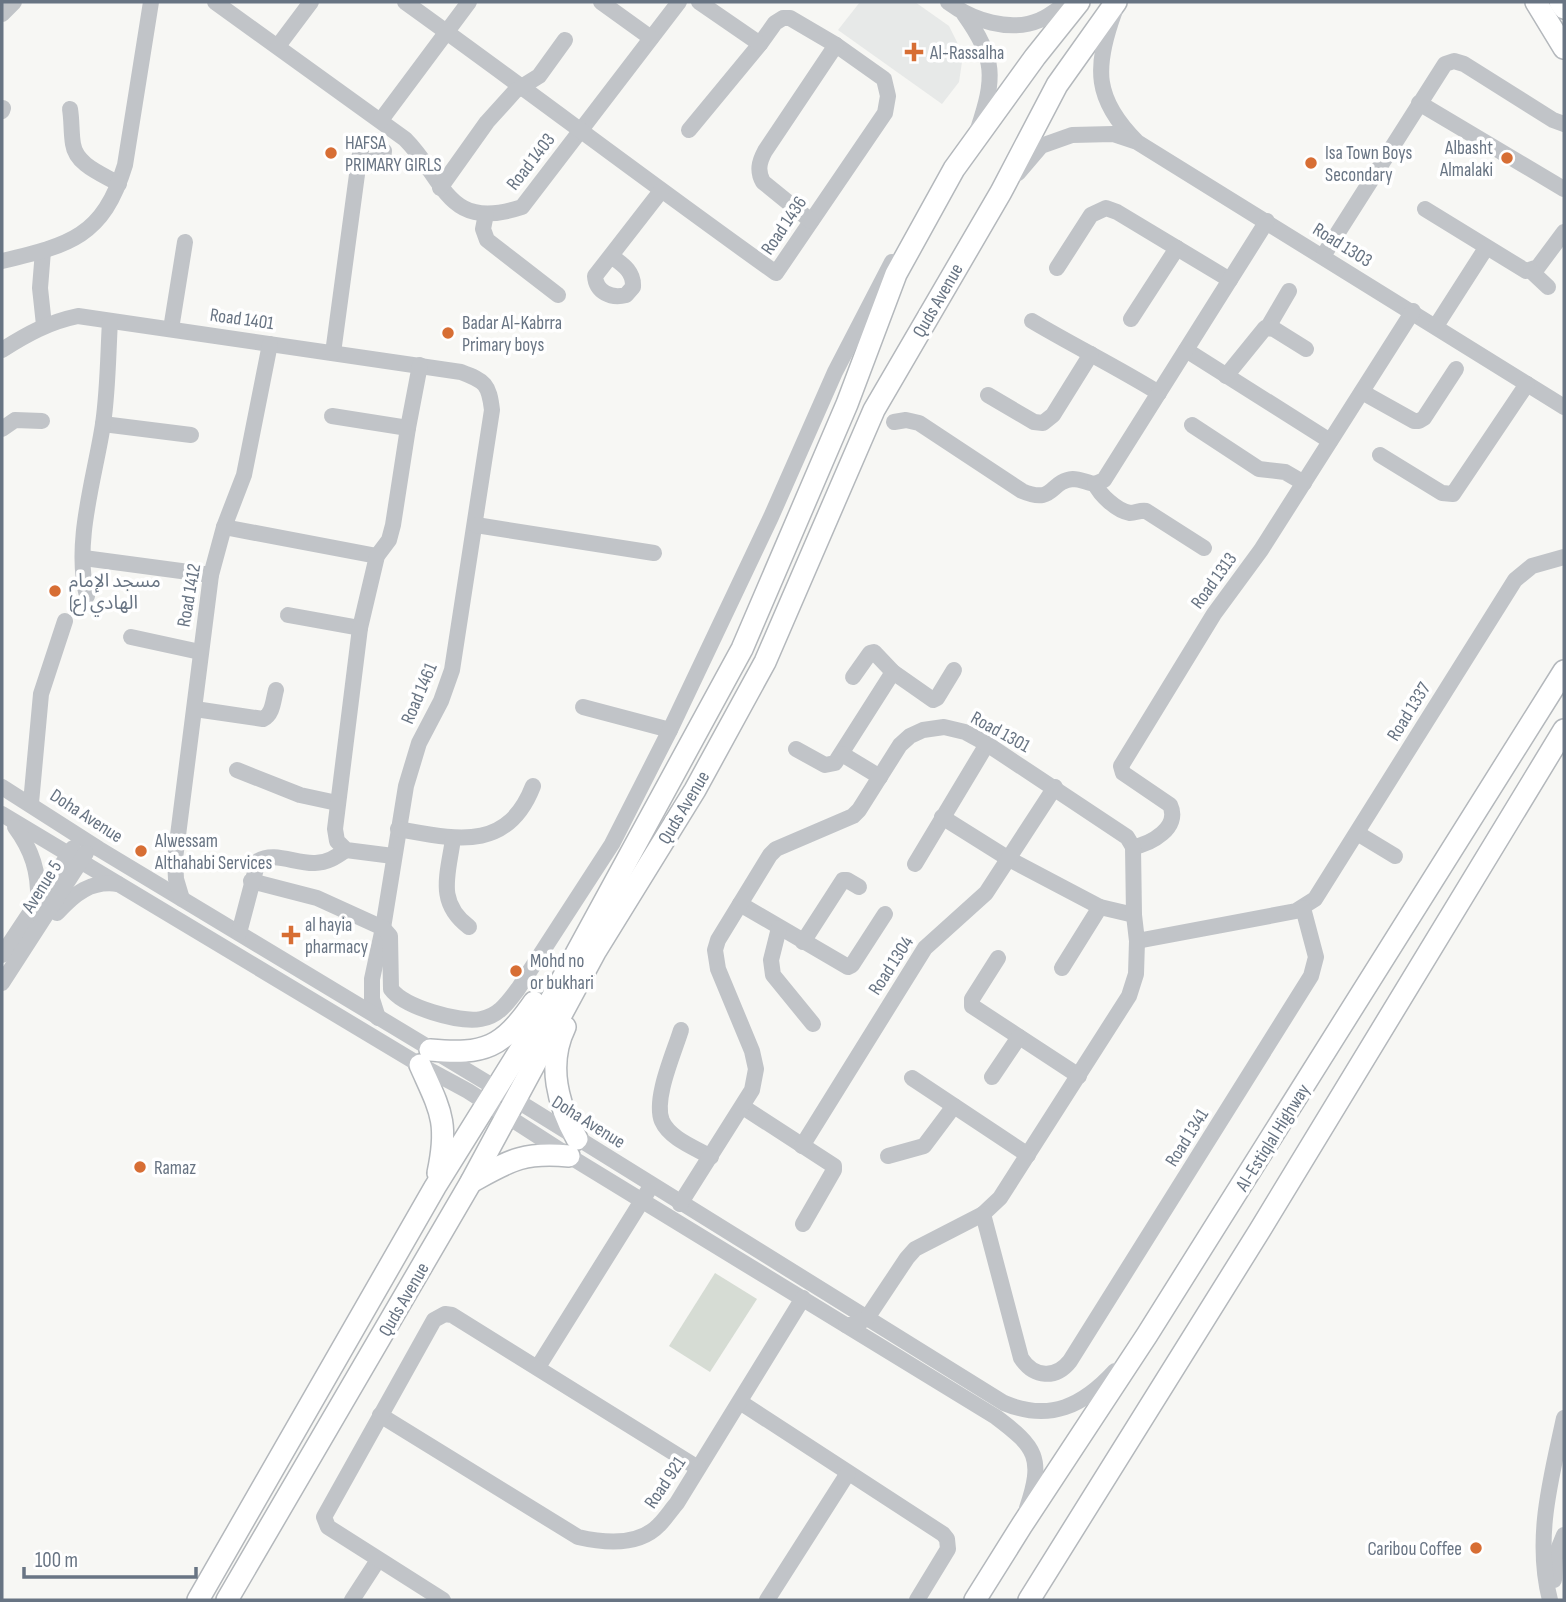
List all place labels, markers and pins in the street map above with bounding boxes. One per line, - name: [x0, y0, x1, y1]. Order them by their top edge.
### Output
- marker: Al-Rassalha: [904, 42, 924, 62]
- place label: Al-Rassalha: [929, 42, 1004, 65]
- place label: HAFSA PRIMARY GIRLS: [345, 132, 442, 177]
- place label: Albasht Almalaki: [1439, 137, 1493, 182]
- place label: Isa Town Boys Secondary: [1325, 142, 1413, 187]
- marker: HAFSA PRIMARY GIRLS: [323, 145, 339, 161]
- marker: Albasht Almalaki: [1499, 150, 1515, 166]
- marker: Isa Town Boys Secondary: [1303, 155, 1319, 171]
- place label: Badar Al-Kabrra Primary boys: [462, 312, 562, 357]
- marker: Badar Al-Kabrra Primary boys: [440, 325, 456, 341]
- place label: مسجد الإمام الهادي (ع): [69, 570, 161, 617]
- marker: مسجد الإمام الهادي (ع): [47, 583, 63, 599]
- place label: Alwessam Althahabi Services: [154, 830, 272, 875]
- marker: Alwessam Althahabi Services: [133, 843, 149, 859]
- place label: al hayia pharmacy: [305, 914, 369, 959]
- marker: al hayia pharmacy: [283, 927, 299, 943]
- place label: Mohd no or bukhari: [530, 950, 594, 995]
- marker: Mohd no or bukhari: [508, 963, 524, 979]
- place label: Ramaz: [154, 1157, 196, 1180]
- marker: Ramaz: [132, 1159, 148, 1175]
- place label: Caribou Coffee: [1367, 1538, 1462, 1561]
- marker: Caribou Coffee: [1468, 1540, 1484, 1556]

